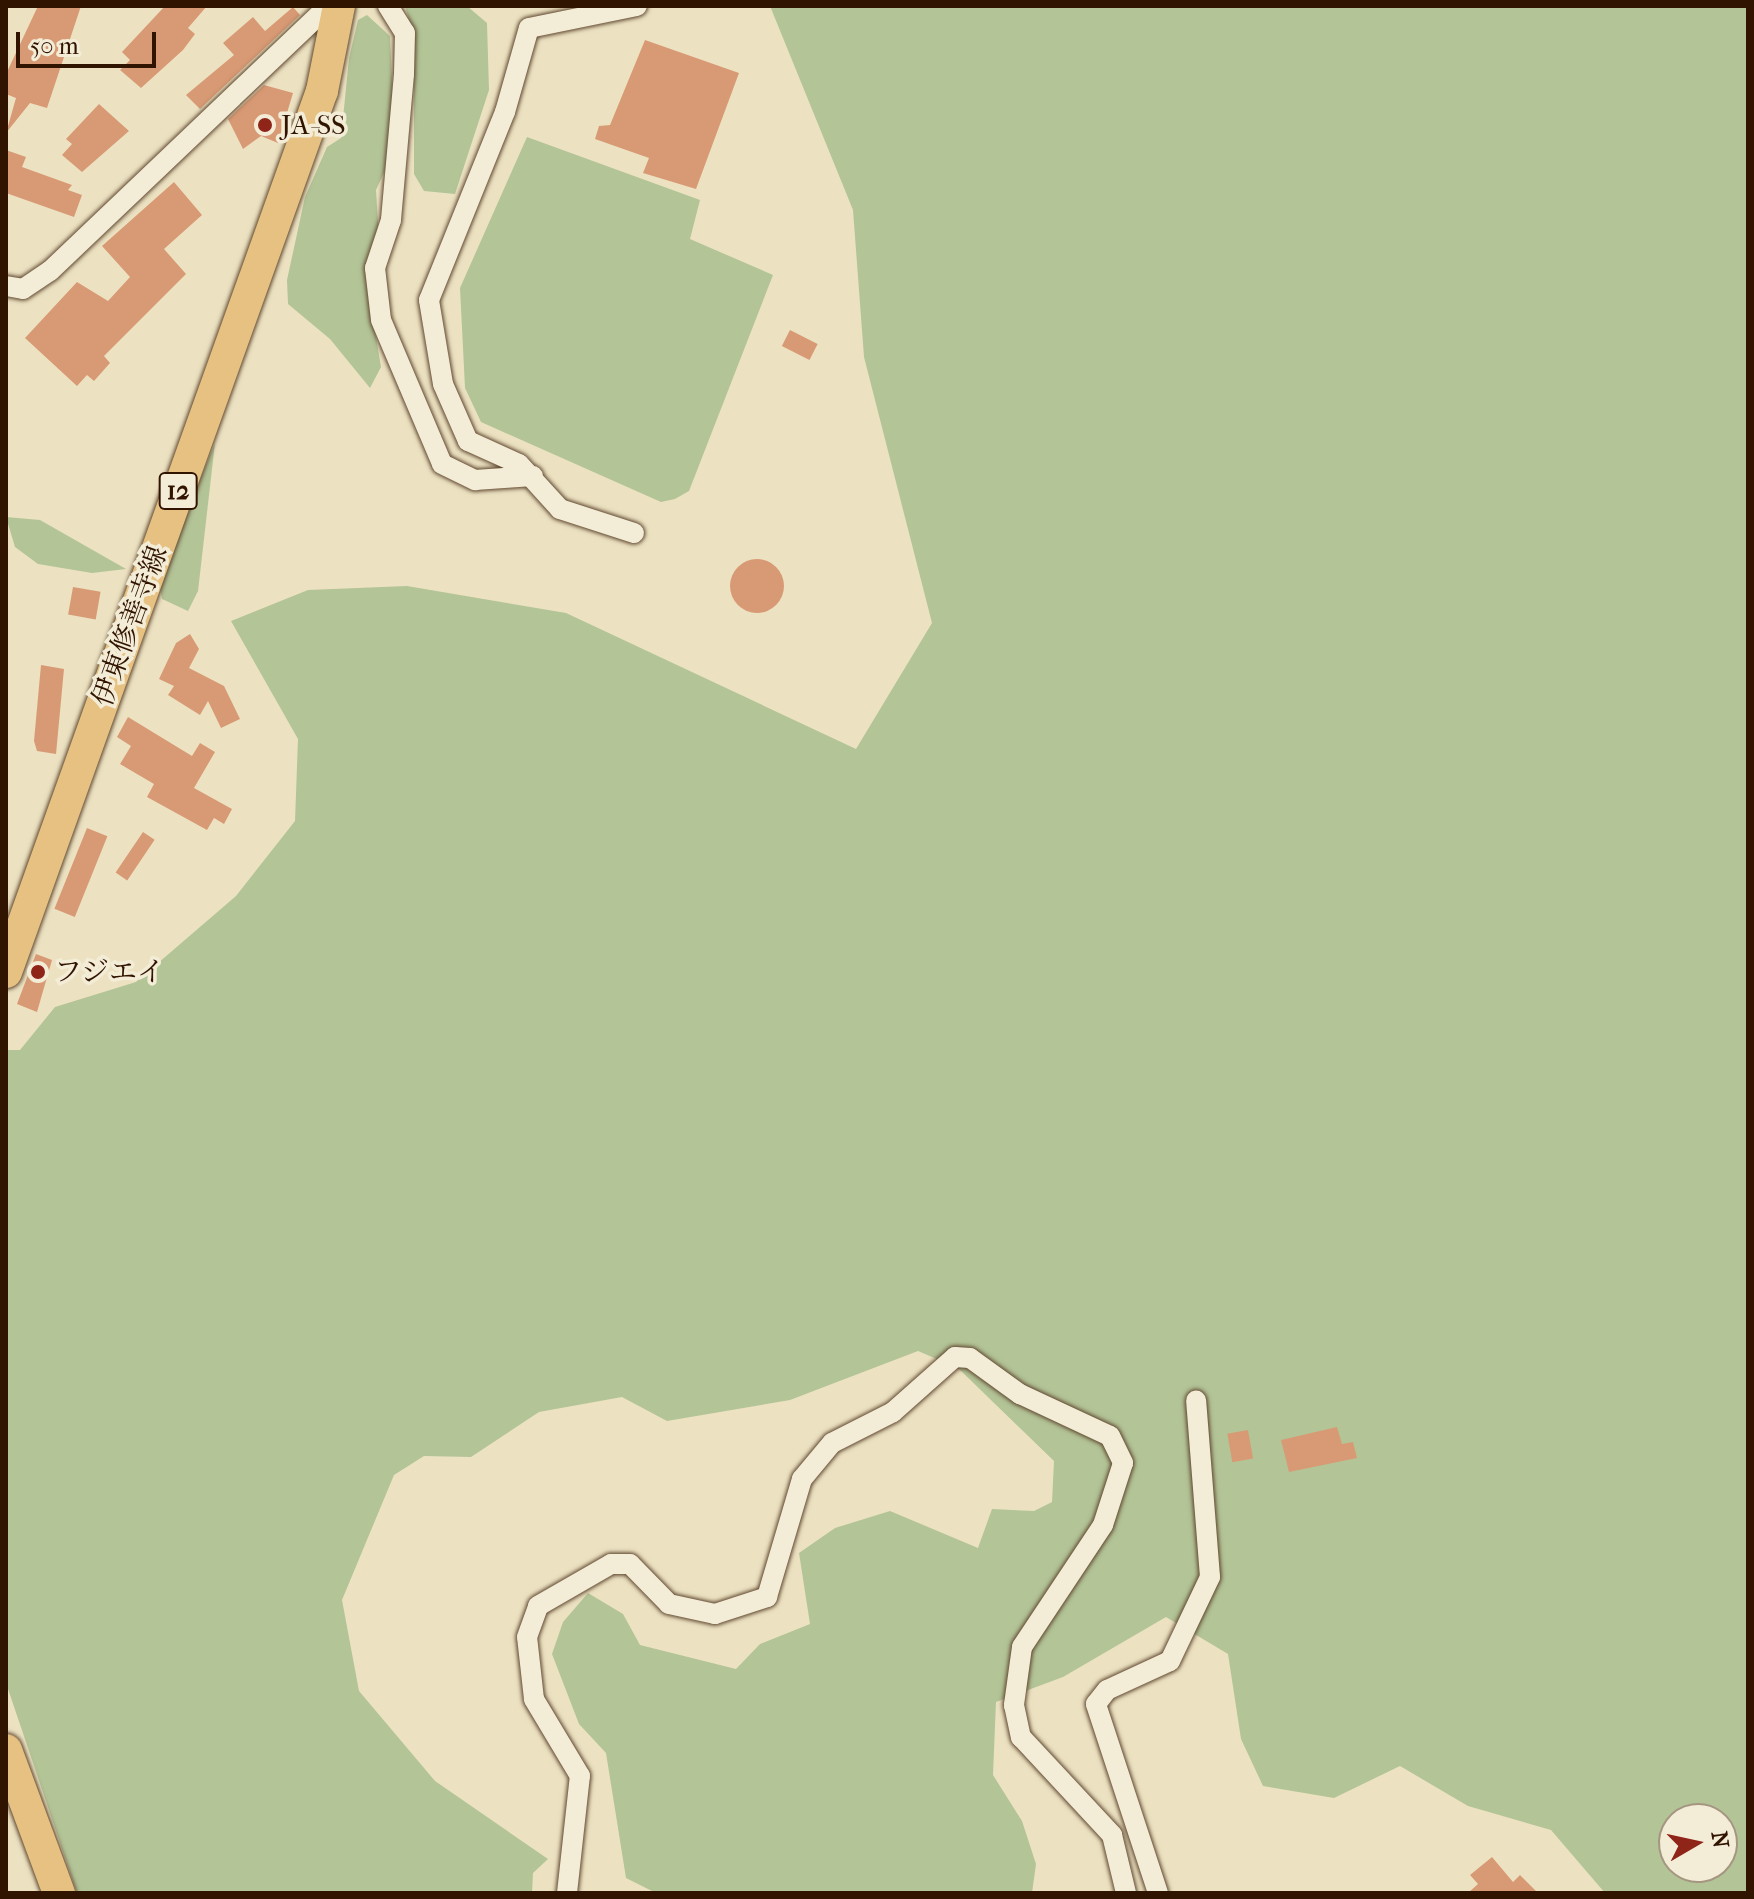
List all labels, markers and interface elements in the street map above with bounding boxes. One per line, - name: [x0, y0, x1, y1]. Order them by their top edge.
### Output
- scale bar: [20, 16, 160, 66]
- text: 50 m: [30, 32, 79, 60]
- place label: JA-SS: [281, 108, 346, 142]
- marker: JA-SS: [256, 116, 274, 134]
- road number: 12: [158, 469, 198, 513]
- street label: 伊東修善寺線: [85, 541, 175, 711]
- place label: フジエイ: [54, 955, 166, 989]
- marker: フジエイ: [29, 963, 47, 981]
- north arrow: [1658, 1803, 1738, 1883]
- text: N: [1706, 1829, 1734, 1850]

